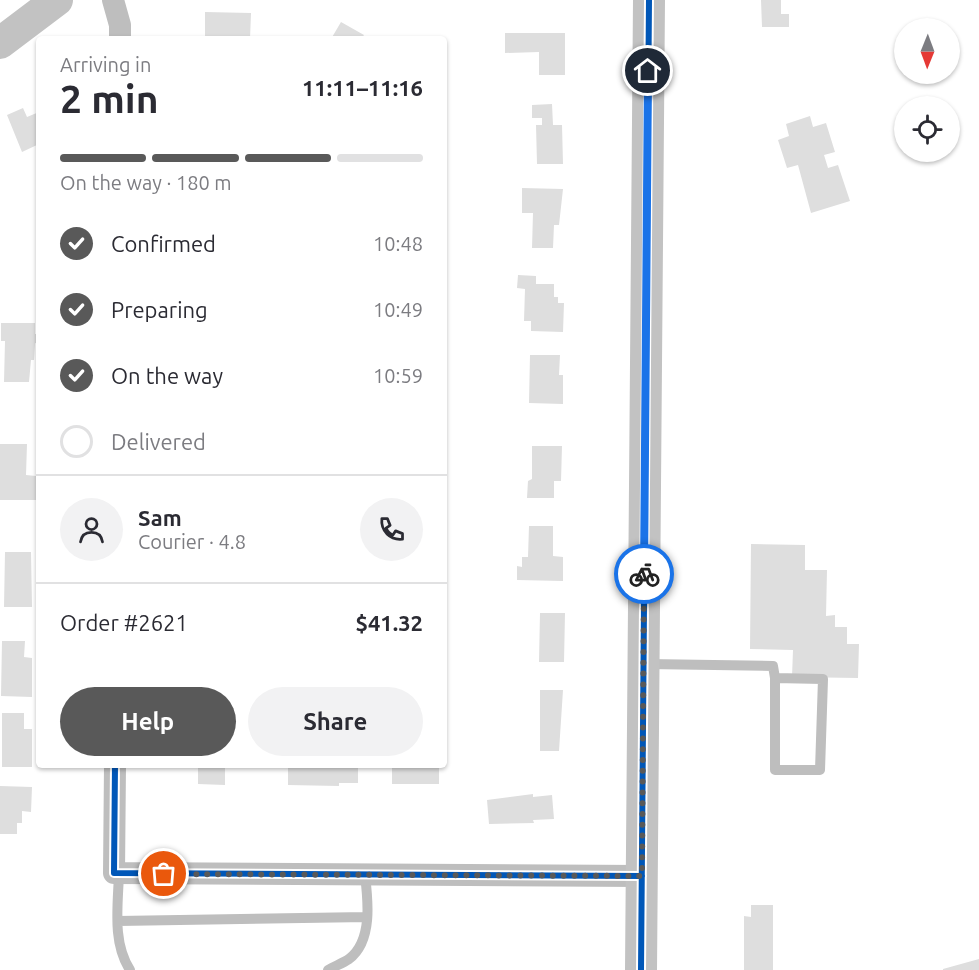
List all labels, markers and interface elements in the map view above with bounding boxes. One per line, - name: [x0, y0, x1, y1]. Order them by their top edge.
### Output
- north arrow: [894, 18, 960, 84]
- map controls: [894, 18, 960, 162]
- pin: [622, 45, 673, 96]
- text: Arriving in: [60, 53, 151, 76]
- icon: home: [631, 54, 664, 87]
- text: 11:11–11:16: [302, 75, 423, 100]
- text: 2 min: [60, 77, 159, 120]
- button: locate: [894, 96, 960, 162]
- text: On the way · 180 m: [60, 171, 232, 194]
- icon: check: [60, 227, 93, 260]
- text: Confirmed: [111, 231, 216, 256]
- text: 10:48: [373, 232, 423, 255]
- icon: check: [60, 293, 93, 326]
- text: Preparing: [111, 297, 208, 322]
- text: 10:49: [373, 298, 423, 321]
- icon: check: [60, 359, 93, 392]
- text: On the way: [111, 363, 223, 388]
- text: 10:59: [373, 364, 423, 387]
- text: Delivered: [111, 429, 206, 454]
- button: person: [60, 498, 123, 561]
- button: phone: [360, 498, 423, 561]
- text: Sam: [138, 505, 182, 530]
- text: Courier · 4.8: [138, 530, 246, 553]
- courier: [614, 544, 674, 604]
- icon: bike: [628, 558, 661, 591]
- text: Order #2621: [60, 610, 188, 635]
- text: $41.32: [356, 610, 423, 635]
- button: Help: [60, 687, 236, 756]
- button: Share: [248, 687, 423, 756]
- pin: [138, 848, 189, 899]
- icon: bag: [147, 857, 180, 890]

